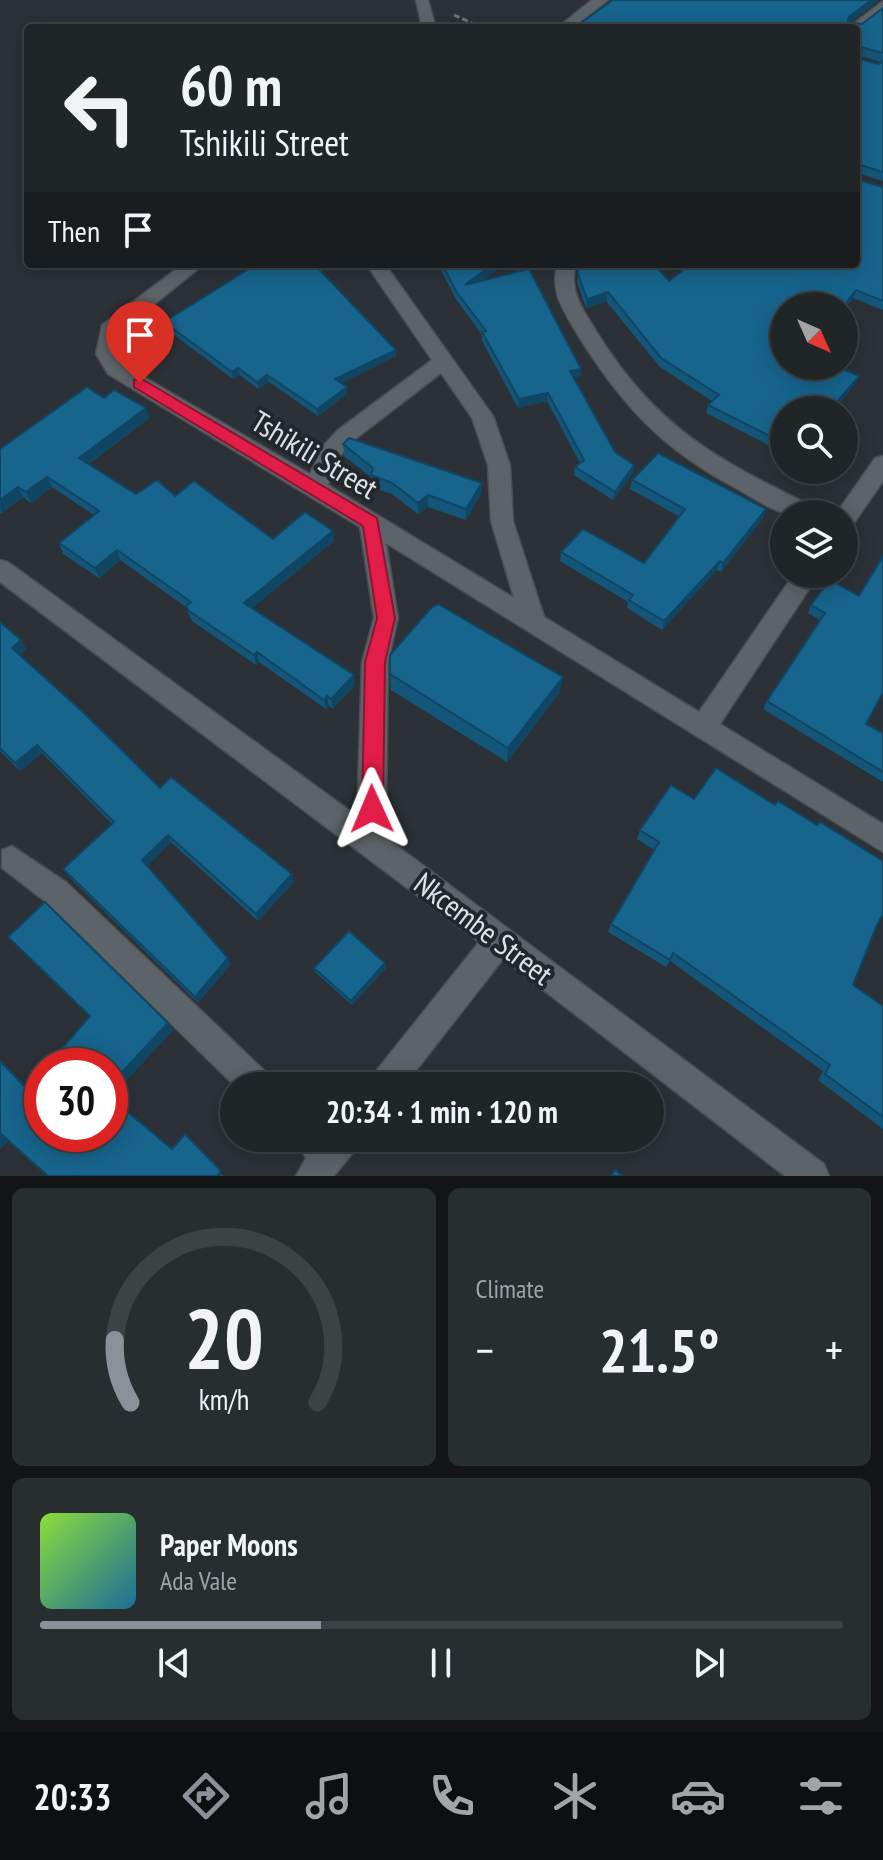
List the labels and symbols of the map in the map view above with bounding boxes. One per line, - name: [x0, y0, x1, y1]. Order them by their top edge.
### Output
- north arrow: [770, 292, 858, 380]
- pin: [106, 301, 174, 383]
- street label: Tshikili Street: [245, 401, 386, 507]
- position arrow: [330, 767, 414, 851]
- street label: Nkcembe Street: [407, 863, 562, 993]
- speed limit sign: 30: [24, 1048, 128, 1152]

